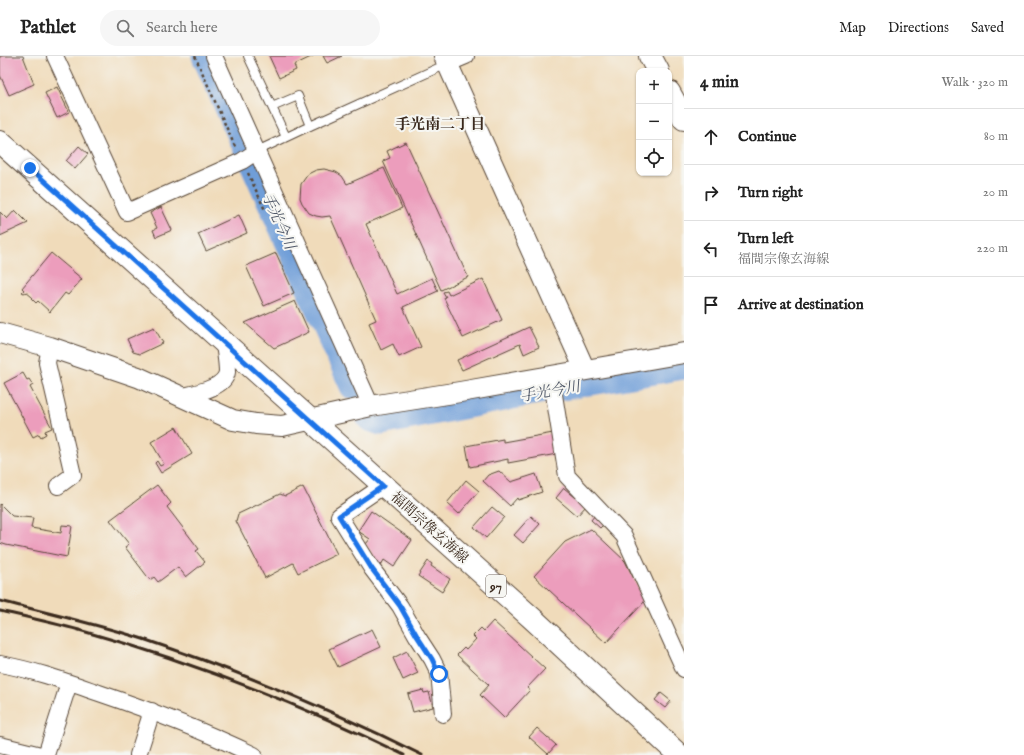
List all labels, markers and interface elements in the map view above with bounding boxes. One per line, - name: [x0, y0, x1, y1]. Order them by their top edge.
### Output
- search box: [100, 10, 380, 46]
- text: Pathlet: [20, 16, 76, 40]
- icon: search: [114, 17, 136, 39]
- text: Search here: [146, 18, 218, 37]
- text: Map: [839, 19, 866, 37]
- text: Directions: [888, 19, 949, 37]
- text: Saved: [971, 19, 1004, 37]
- map controls: [636, 68, 672, 176]
- button: +: [636, 68, 672, 104]
- text: 4 min: [700, 72, 739, 93]
- text: Walk · 320 m: [942, 74, 1008, 91]
- button: −: [636, 104, 672, 140]
- district label: 手光南二丁目: [395, 115, 485, 134]
- icon: ahead: [700, 126, 722, 148]
- text: Continue: [738, 127, 796, 146]
- text: 80 m: [984, 128, 1008, 145]
- button: locate: [636, 140, 672, 176]
- route end: [21, 159, 39, 177]
- icon: right: [700, 182, 722, 204]
- text: Turn right: [738, 183, 803, 202]
- text: 20 m: [983, 184, 1008, 201]
- water label: 手光今川: [258, 190, 300, 254]
- text: Turn left: [738, 229, 794, 248]
- icon: left: [700, 238, 722, 260]
- text: 220 m: [977, 240, 1008, 257]
- text: 福間宗像玄海線: [738, 251, 829, 268]
- icon: arrive: [700, 294, 722, 316]
- text: Arrive at destination: [738, 295, 864, 314]
- water label: 手光今川: [519, 377, 583, 406]
- street label: 福間宗像玄海線: [387, 488, 472, 567]
- road number: 97: [486, 575, 506, 597]
- route start: [430, 665, 448, 683]

